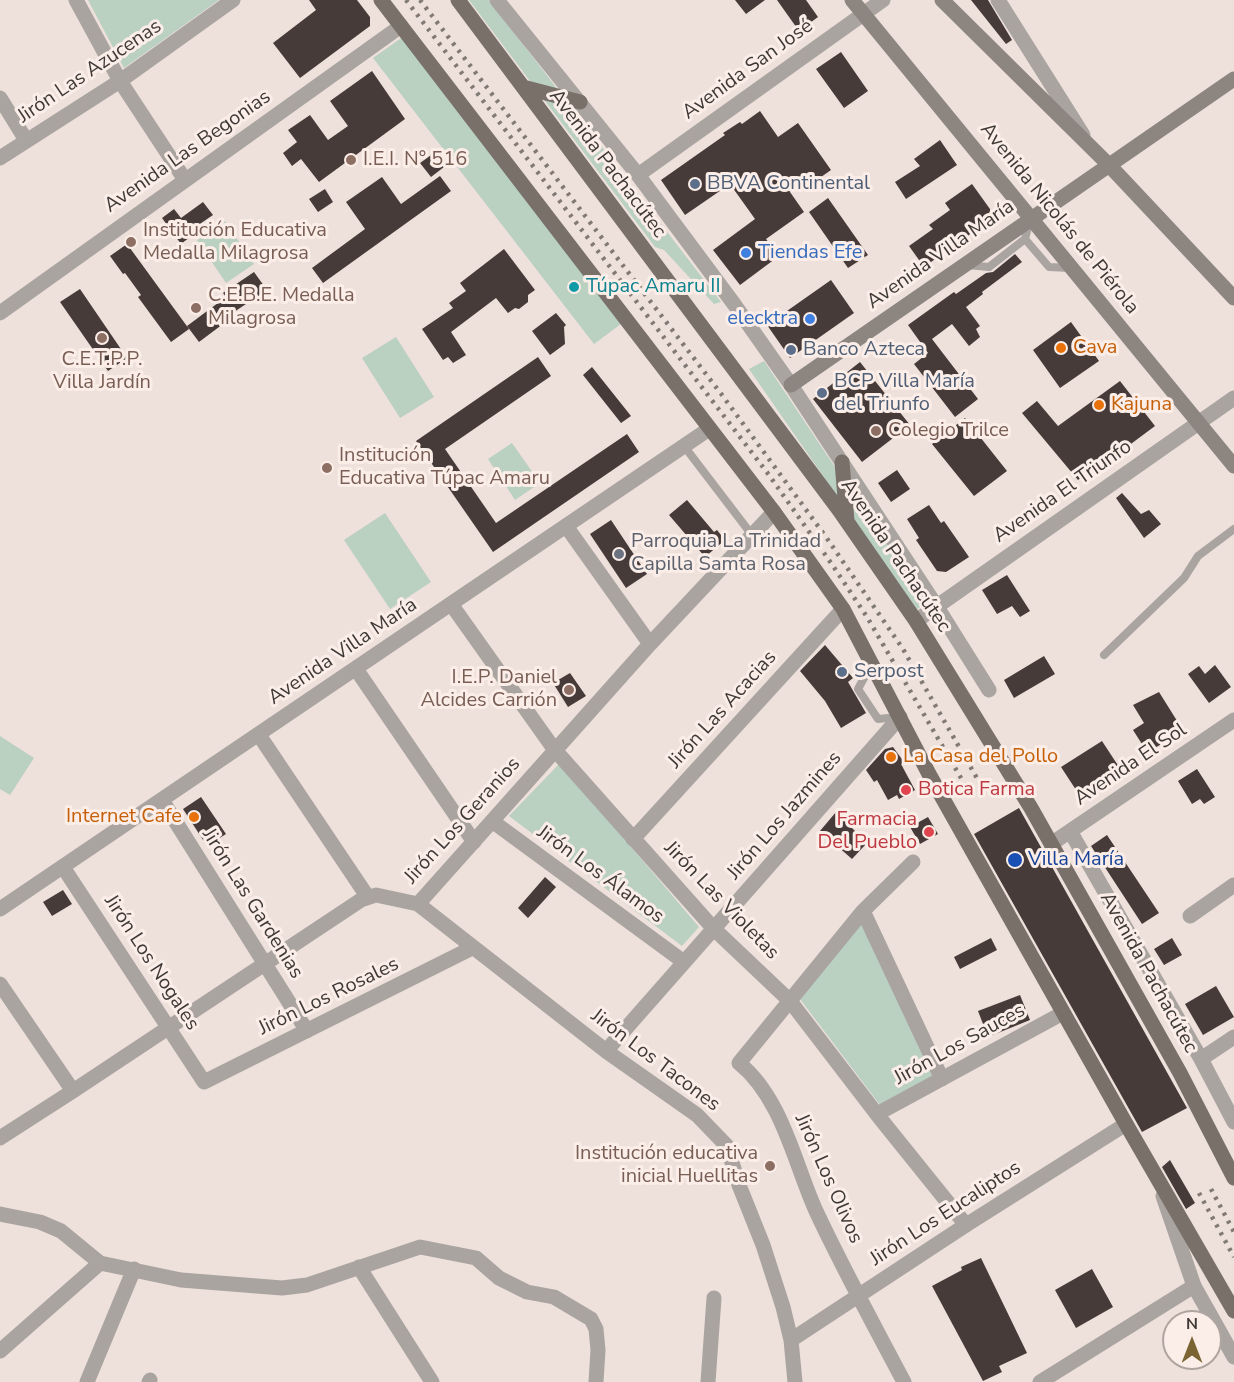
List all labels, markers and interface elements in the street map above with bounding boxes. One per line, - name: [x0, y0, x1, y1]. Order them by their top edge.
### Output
- street label: Jirón Las Azucenas: [14, 15, 166, 129]
- street label: Avenida San José: [678, 15, 818, 125]
- street label: Avenida Las Begonias: [100, 85, 276, 219]
- street label: Avenida Pachacútec: [543, 85, 671, 243]
- street label: Avenida Nicolás de Piérola: [974, 119, 1144, 319]
- place label: I.E.I. N° 516: [363, 148, 467, 172]
- marker: I.E.I. N° 516: [344, 153, 358, 167]
- place label: BBVA Continental: [707, 172, 870, 196]
- marker: BBVA Continental: [688, 177, 702, 191]
- street label: Avenida Villa María: [863, 195, 1019, 315]
- place label: Institución Educativa Medalla Milagrosa: [143, 219, 327, 266]
- marker: Institución Educativa Medalla Milagrosa: [124, 235, 138, 249]
- place label: Tiendas Efe: [758, 241, 862, 265]
- marker: Tiendas Efe: [739, 246, 753, 260]
- place label: Túpac Amaru II: [586, 275, 721, 299]
- marker: Túpac Amaru II: [567, 280, 581, 294]
- place label: C.E.B.E. Medalla Milagrosa: [208, 284, 355, 331]
- marker: C.E.B.E. Medalla Milagrosa: [189, 301, 203, 315]
- place label: elecktra: [727, 307, 798, 331]
- marker: elecktra: [803, 312, 817, 326]
- marker: C.E.T.P.P. Villa Jardín: [95, 331, 109, 345]
- place label: Cava: [1073, 336, 1117, 360]
- place label: Banco Azteca: [803, 338, 925, 362]
- marker: Cava: [1054, 341, 1068, 355]
- marker: Banco Azteca: [784, 343, 798, 357]
- place label: C.E.T.P.P. Villa Jardín: [53, 348, 151, 395]
- place label: BCP Villa María del Triunfo: [834, 370, 975, 417]
- marker: BCP Villa María del Triunfo: [815, 386, 829, 400]
- place label: Kajuna: [1111, 393, 1172, 417]
- marker: Kajuna: [1092, 398, 1106, 412]
- place label: Colegio Trilce: [888, 419, 1009, 443]
- marker: Colegio Trilce: [869, 424, 883, 438]
- street label: Avenida El Triunfo: [989, 435, 1137, 549]
- place label: Institución Educativa Túpac Amaru: [339, 444, 550, 491]
- marker: Institución Educativa Túpac Amaru: [320, 461, 334, 475]
- street label: Avenida Pachacútec: [835, 475, 955, 637]
- place label: Parroquia La Trinidad Capilla Samta Rosa: [631, 530, 821, 577]
- marker: Parroquia La Trinidad Capilla Samta Rosa: [612, 547, 626, 561]
- street label: Avenida Villa María: [264, 593, 422, 711]
- street label: Jirón Las Acacias: [664, 646, 782, 774]
- place label: Serpost: [854, 660, 923, 684]
- marker: Serpost: [835, 665, 849, 679]
- place label: I.E.P. Daniel Alcides Carrión: [420, 666, 557, 713]
- marker: I.E.P. Daniel Alcides Carrión: [562, 683, 576, 697]
- street label: Avenida El Sol: [1070, 719, 1192, 811]
- place label: La Casa del Pollo: [903, 745, 1058, 769]
- street label: Jirón Los Jazmines: [723, 747, 847, 885]
- marker: La Casa del Pollo: [884, 750, 898, 764]
- street label: Jirón Los Geranios: [400, 753, 526, 889]
- place label: Botica Farma: [918, 778, 1035, 802]
- marker: Botica Farma: [899, 783, 913, 797]
- place label: Internet Cafe: [66, 805, 182, 829]
- place label: Farmacia Del Pueblo: [817, 808, 917, 855]
- marker: Internet Cafe: [187, 810, 201, 824]
- street label: Jirón Los Álamos: [532, 821, 668, 929]
- street label: Jirón Las Gardenias: [196, 824, 308, 984]
- marker: Farmacia Del Pueblo: [922, 825, 936, 839]
- street label: Jirón Las Violetas: [658, 837, 784, 965]
- place label: Villa María: [1028, 848, 1124, 872]
- marker: Villa María: [1006, 851, 1024, 869]
- street label: Avenida Pachacútec: [1094, 889, 1202, 1057]
- street label: Jirón Los Nogales: [98, 891, 204, 1035]
- street label: Jirón Los Rosales: [255, 953, 403, 1041]
- street label: Jirón Los Sauces: [890, 999, 1030, 1091]
- street label: Jirón Los Tacones: [586, 1005, 724, 1117]
- street label: Jirón Los Olivos: [789, 1111, 867, 1247]
- place label: Institución educativa inicial Huellitas: [575, 1142, 758, 1189]
- street label: Jirón Los Eucaliptos: [866, 1156, 1026, 1272]
- marker: Institución educativa inicial Huellitas: [763, 1159, 777, 1173]
- north arrow: [1162, 1310, 1222, 1370]
- text: N: [1186, 1313, 1198, 1335]

